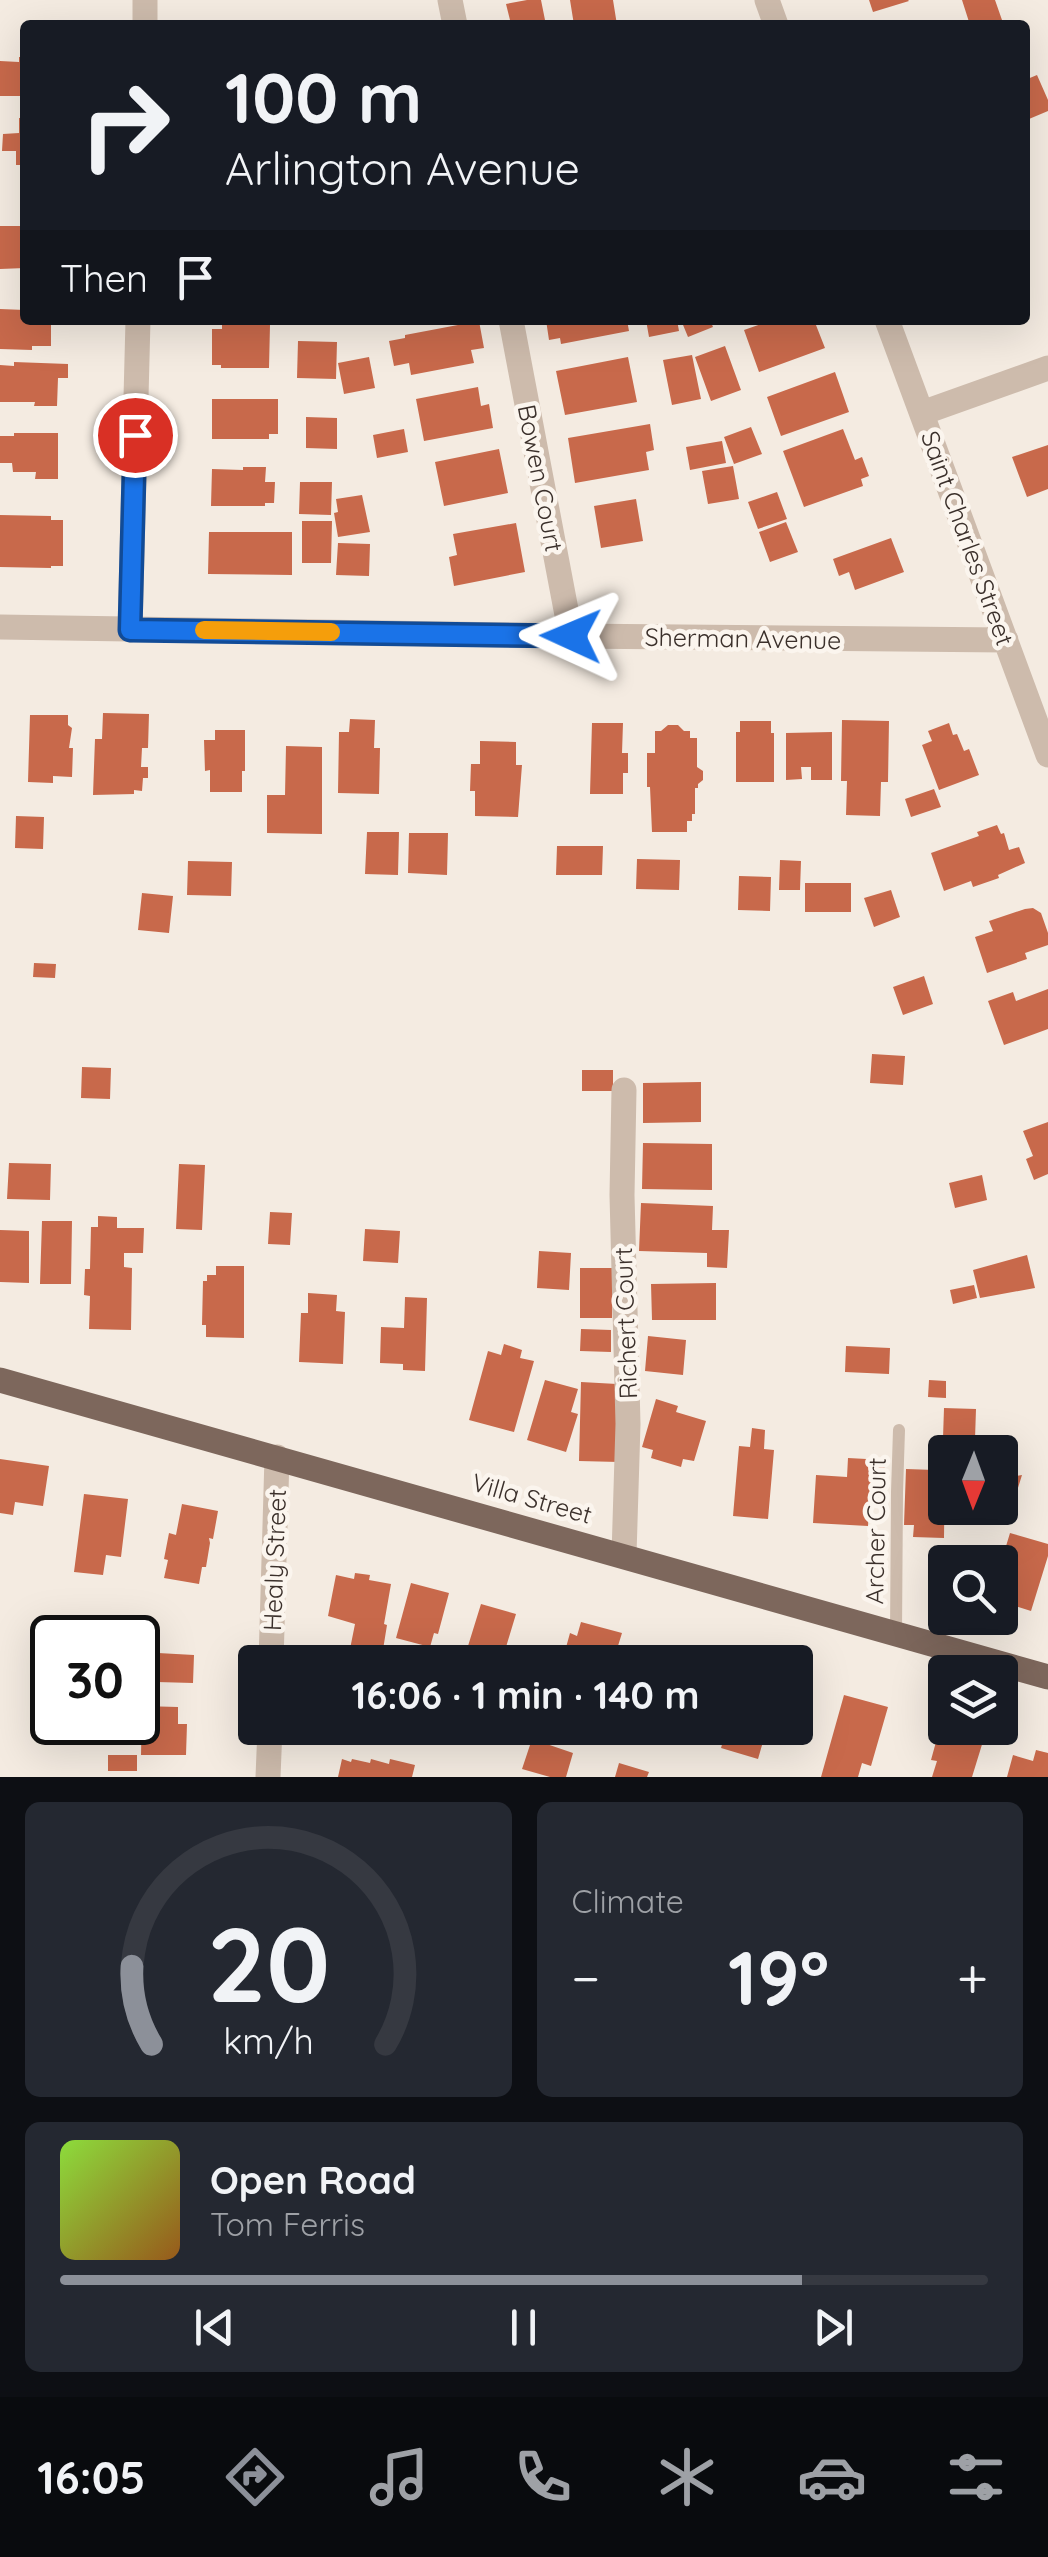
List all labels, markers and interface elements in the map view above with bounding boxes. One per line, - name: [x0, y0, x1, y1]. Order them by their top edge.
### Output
- text: 100 m: [225, 53, 422, 141]
- icon: right: [60, 60, 190, 190]
- text: Arlington Avenue: [225, 140, 580, 196]
- icon: arrive: [168, 250, 223, 305]
- text: Then: [60, 254, 148, 302]
- pin: [93, 393, 178, 478]
- street label: Bowen Court: [512, 402, 570, 554]
- icon: arrive: [108, 408, 163, 463]
- street label: Saint Charles Street: [915, 426, 1021, 650]
- position arrow: [519, 584, 623, 688]
- street label: Sherman Avenue: [644, 621, 842, 655]
- street label: Richert Court: [607, 1246, 643, 1400]
- north arrow: [928, 1435, 1018, 1525]
- map controls: [928, 1435, 1018, 1745]
- street label: Archer Court: [858, 1457, 892, 1605]
- street label: Villa Street: [468, 1466, 596, 1530]
- street label: Healy Street: [256, 1488, 292, 1632]
- button: search: [928, 1545, 1018, 1635]
- speed limit sign: 30: [30, 1615, 160, 1745]
- button: layers: [928, 1655, 1018, 1745]
- text: 16:06 · 1 min · 140 m: [351, 1671, 700, 1719]
- text: Climate: [572, 1881, 684, 1921]
- text: 20: [207, 1898, 330, 2028]
- text: 19°: [728, 1930, 829, 2024]
- text: −: [572, 1943, 600, 2012]
- text: +: [957, 1943, 988, 2012]
- text: km/h: [223, 2018, 314, 2063]
- text: Open Road: [210, 2156, 416, 2204]
- text: Tom Ferris: [210, 2204, 365, 2244]
- icon: previous: [187, 2300, 242, 2355]
- icon: pause: [496, 2300, 551, 2355]
- icon: next: [806, 2300, 861, 2355]
- icon: directions: [220, 2442, 290, 2512]
- icon: music: [364, 2442, 434, 2512]
- icon: phone: [508, 2442, 578, 2512]
- icon: climate: [652, 2442, 722, 2512]
- icon: car: [797, 2442, 867, 2512]
- icon: filters: [941, 2442, 1011, 2512]
- text: 16:05: [37, 2449, 145, 2505]

